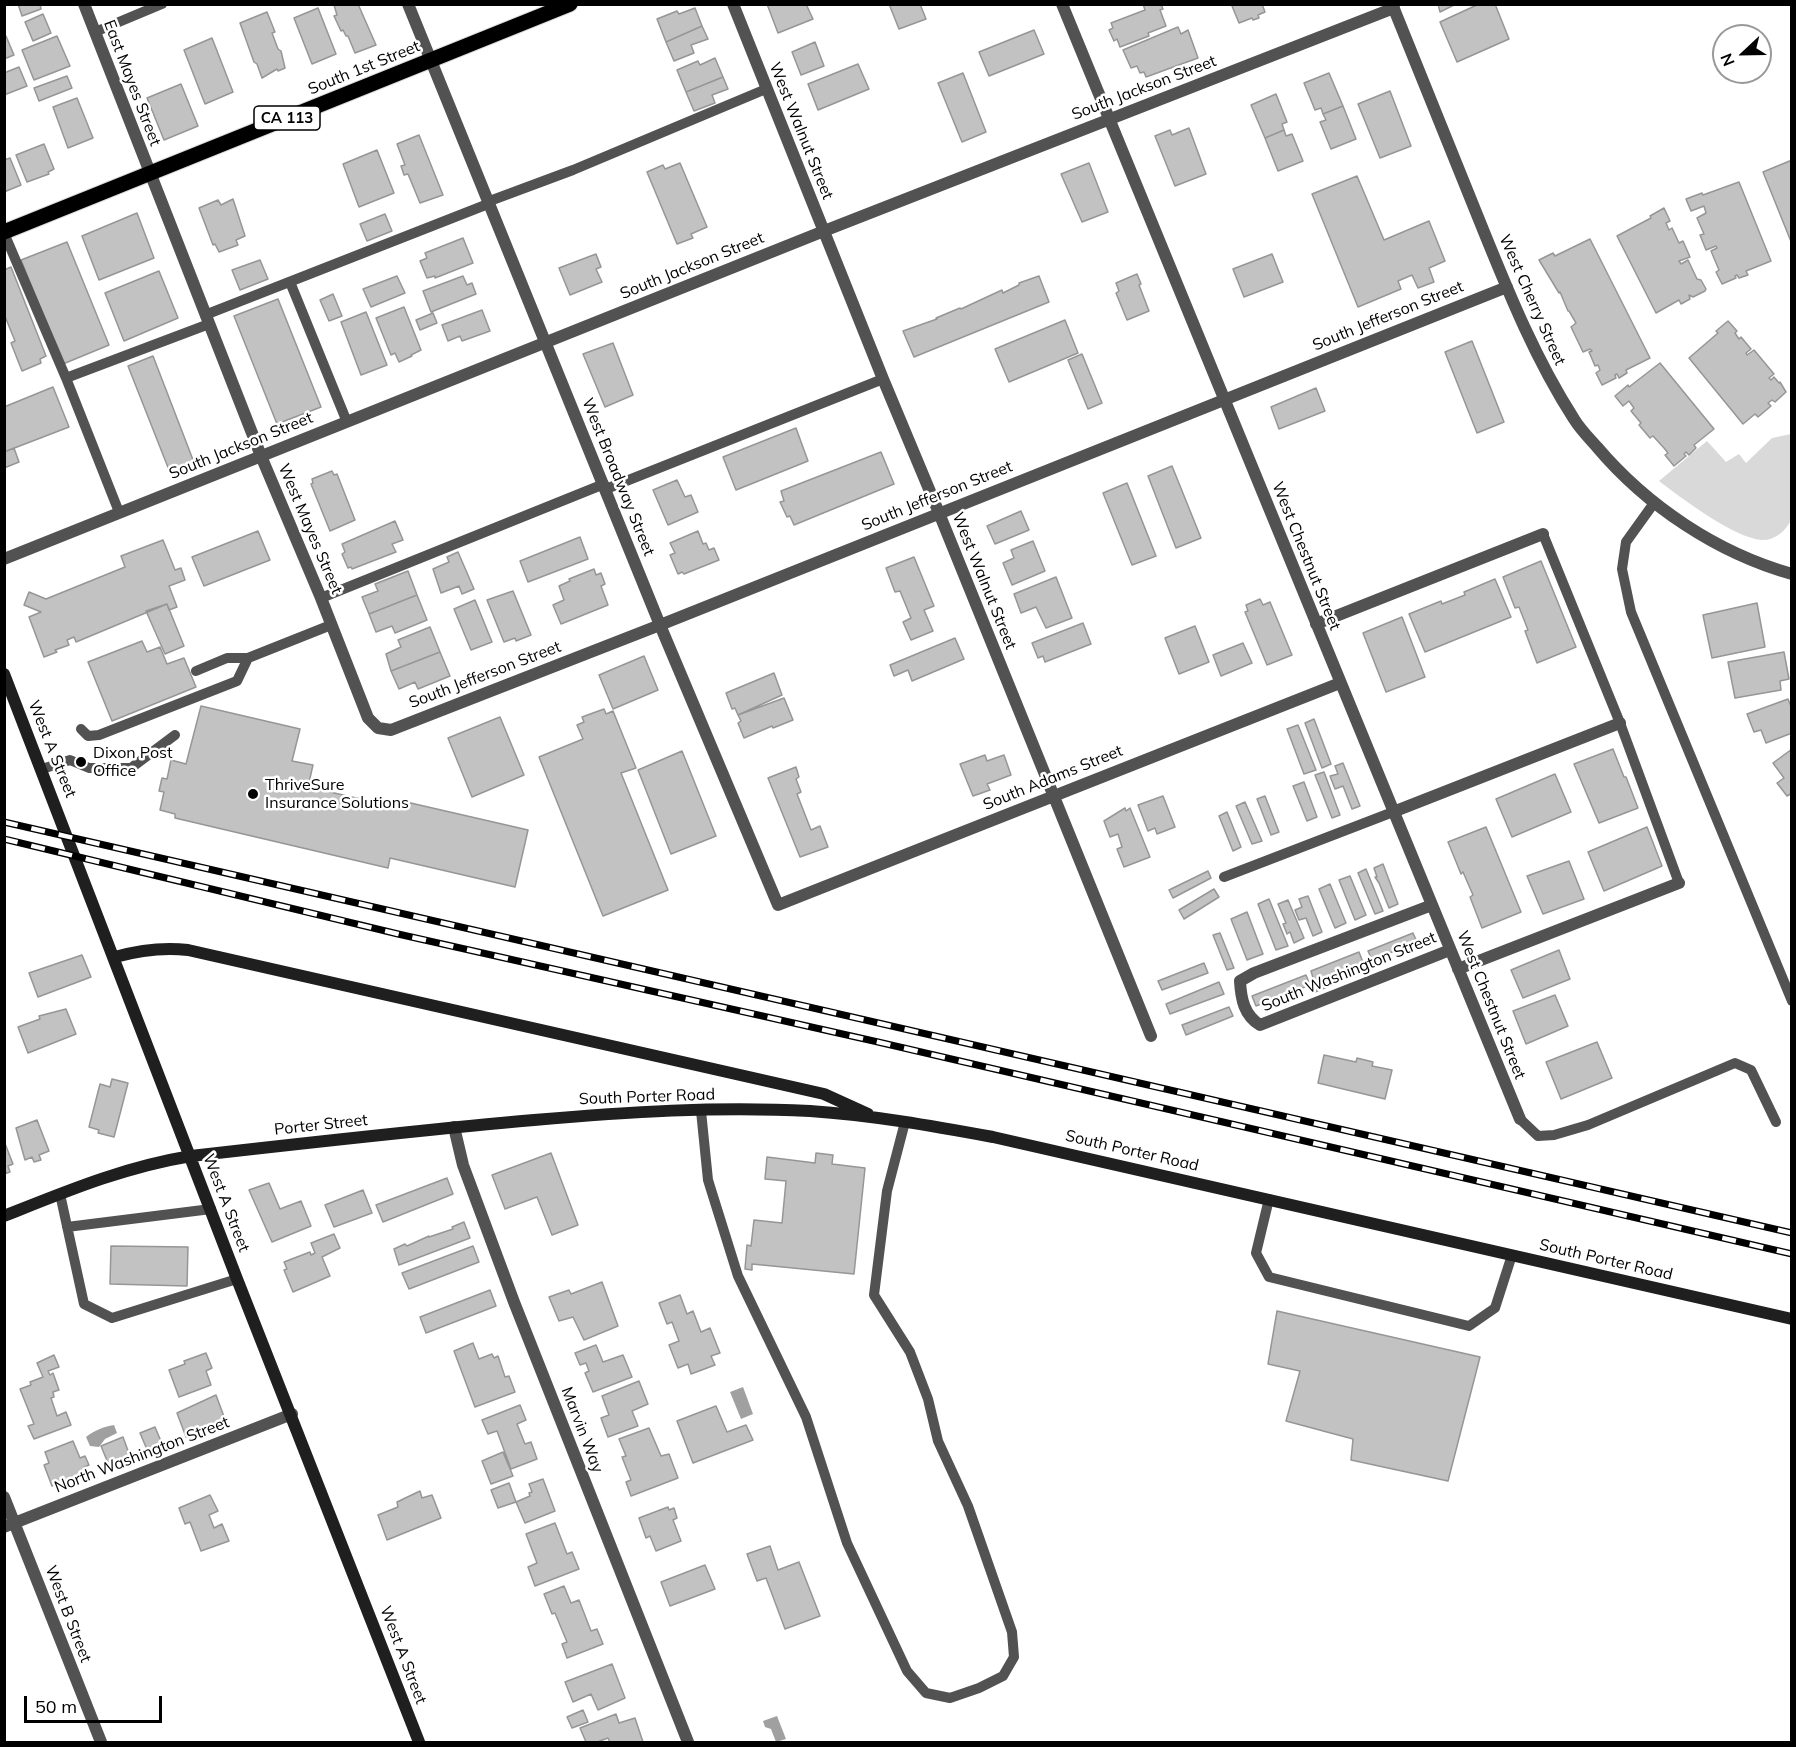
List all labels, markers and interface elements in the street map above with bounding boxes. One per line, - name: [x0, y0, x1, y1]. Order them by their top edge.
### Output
- street label: East Mayes Street: [99, 17, 165, 149]
- north arrow: [1712, 24, 1772, 84]
- street label: South 1st Street: [305, 37, 423, 99]
- text: N: [1716, 51, 1739, 69]
- street label: South Jackson Street: [1069, 52, 1219, 124]
- street label: West Walnut Street: [765, 60, 837, 202]
- road number: CA 113: [254, 106, 320, 130]
- street label: South Jackson Street: [617, 228, 767, 304]
- street label: West Cherry Street: [1495, 232, 1569, 368]
- street label: South Jefferson Street: [1310, 277, 1466, 355]
- street label: West Broadway Street: [578, 395, 658, 559]
- street label: South Jackson Street: [166, 408, 316, 484]
- street label: South Jefferson Street: [859, 457, 1015, 535]
- street label: West Mayes Street: [274, 461, 346, 597]
- street label: West Chestnut Street: [1267, 479, 1345, 633]
- street label: West Walnut Street: [948, 510, 1020, 652]
- street label: South Jefferson Street: [406, 637, 564, 713]
- street label: West A Street: [24, 697, 80, 801]
- street label: South Adams Street: [980, 741, 1126, 815]
- place label: Dixon Post Office: [93, 743, 172, 781]
- marker: Dixon Post Office: [74, 755, 88, 769]
- place label: ThriveSure Insurance Solutions: [265, 775, 409, 813]
- marker: ThriveSure Insurance Solutions: [246, 787, 260, 801]
- street label: South Washington Street: [1259, 928, 1439, 1016]
- street label: West Chestnut Street: [1452, 928, 1530, 1082]
- street label: South Porter Road: [579, 1085, 715, 1109]
- street label: Porter Street: [273, 1111, 369, 1139]
- street label: South Porter Road: [1063, 1126, 1201, 1176]
- street label: West A Street: [199, 1151, 253, 1255]
- street label: South Porter Road: [1537, 1235, 1675, 1285]
- street label: Marvin Way: [557, 1384, 607, 1476]
- street label: North Washington Street: [52, 1413, 232, 1497]
- street label: West B Street: [41, 1563, 95, 1665]
- street label: West A Street: [376, 1603, 430, 1707]
- scale bar: [27, 1684, 165, 1722]
- text: 50 m: [35, 1695, 77, 1718]

